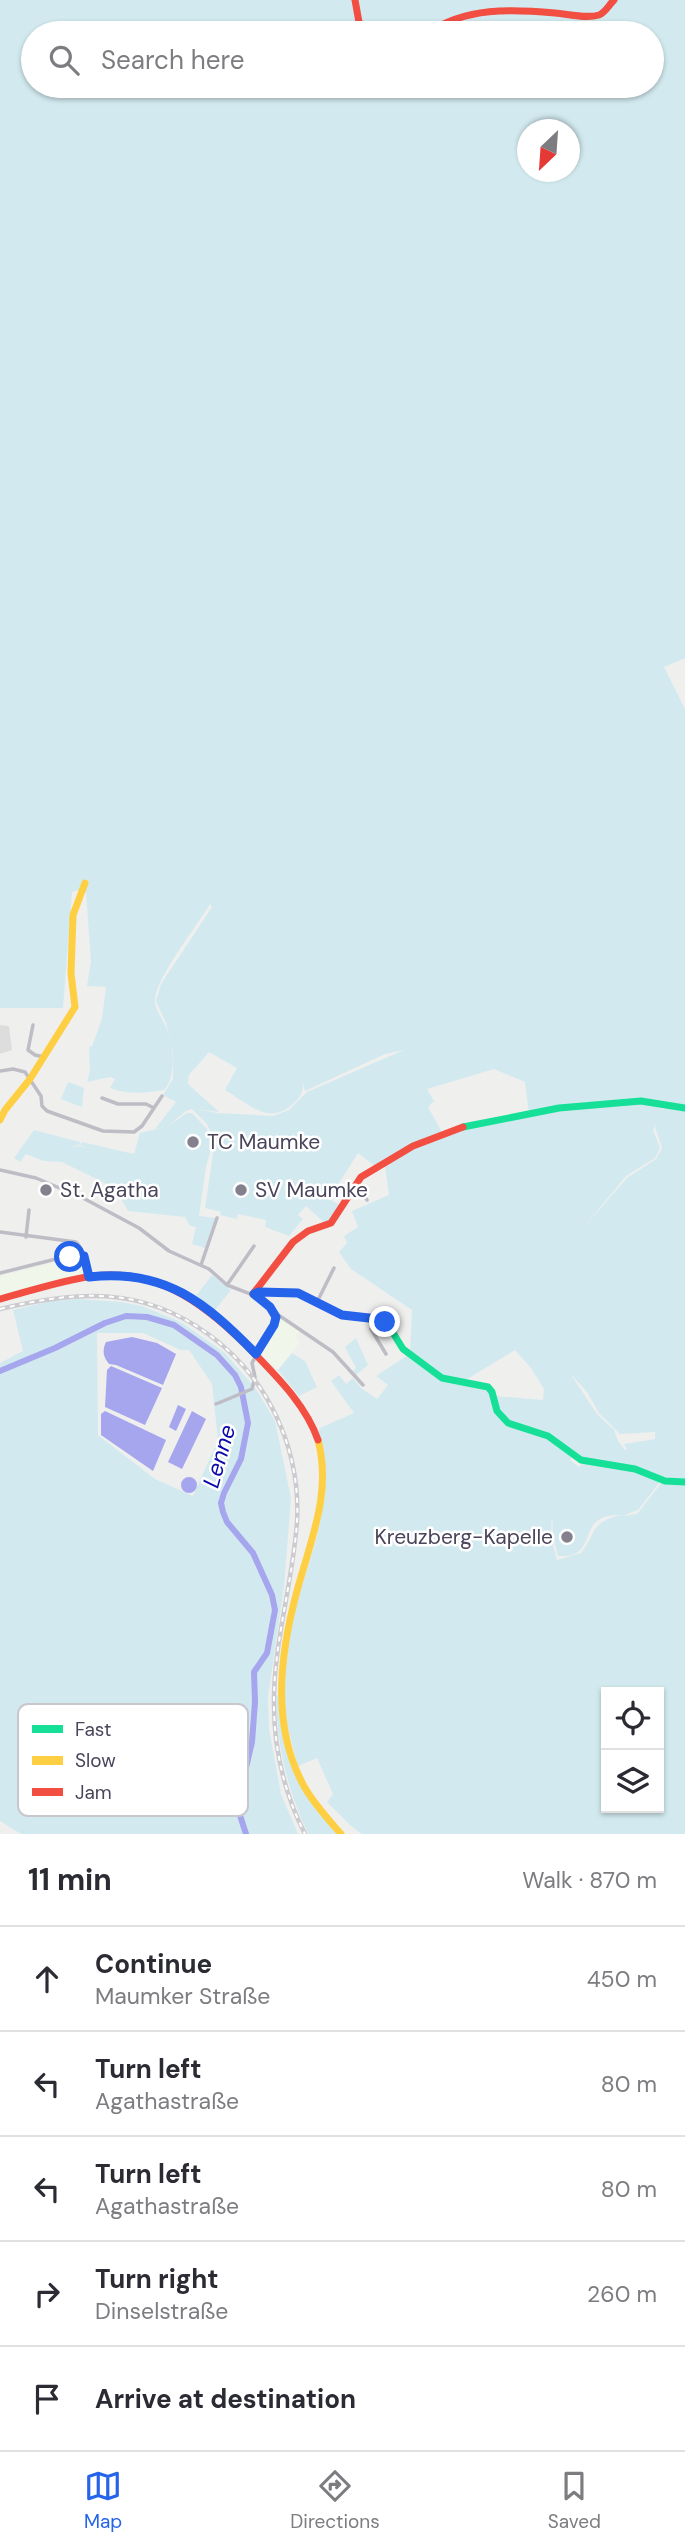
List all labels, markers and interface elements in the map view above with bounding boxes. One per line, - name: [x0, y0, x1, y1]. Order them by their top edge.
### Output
- search box: [21, 21, 664, 98]
- icon: search: [45, 41, 83, 79]
- text: Search here: [101, 43, 244, 77]
- north arrow: [517, 119, 580, 182]
- place label: TC Maumke: [207, 1128, 320, 1156]
- marker: TC Maumke: [185, 1134, 201, 1150]
- place label: St. Agatha: [60, 1176, 159, 1204]
- place label: SV Maumke: [255, 1176, 368, 1204]
- marker: St. Agatha: [38, 1182, 54, 1198]
- marker: SV Maumke: [233, 1182, 249, 1198]
- route start: [54, 1241, 85, 1272]
- route end: [369, 1306, 400, 1337]
- water label: Lenne: [196, 1421, 242, 1491]
- place label: Kreuzberg-Kapelle: [375, 1523, 553, 1551]
- marker: Kreuzberg-Kapelle: [559, 1529, 575, 1545]
- map controls: [601, 1687, 664, 1813]
- button: locate: [601, 1687, 664, 1750]
- legend: [18, 1704, 248, 1816]
- text: Fast: [75, 1717, 111, 1742]
- text: Slow: [75, 1748, 116, 1773]
- button: layers: [601, 1750, 664, 1813]
- text: Jam: [75, 1780, 112, 1805]
- text: 11 min: [28, 1860, 112, 1899]
- text: Walk · 870 m: [522, 1865, 657, 1895]
- text: Continue: [95, 1947, 212, 1981]
- icon: ahead: [28, 1960, 66, 1998]
- text: 450 m: [587, 1964, 657, 1994]
- text: Maumker Straße: [95, 1981, 270, 2011]
- text: Turn left: [95, 2052, 202, 2086]
- icon: left: [28, 2065, 66, 2103]
- text: 80 m: [601, 2069, 657, 2099]
- text: Agathastraße: [95, 2086, 239, 2116]
- text: Turn left: [95, 2157, 202, 2191]
- icon: left: [28, 2170, 66, 2208]
- text: 80 m: [601, 2174, 657, 2204]
- text: Agathastraße: [95, 2191, 239, 2221]
- text: Turn right: [95, 2262, 219, 2296]
- icon: right: [28, 2275, 66, 2313]
- text: 260 m: [587, 2279, 657, 2309]
- text: Dinselstraße: [95, 2296, 228, 2326]
- icon: arrive: [28, 2380, 66, 2418]
- text: Arrive at destination: [95, 2382, 356, 2416]
- tab: Map: [84, 2467, 122, 2534]
- tab: Directions: [290, 2467, 380, 2534]
- tab: Saved: [548, 2467, 601, 2534]

